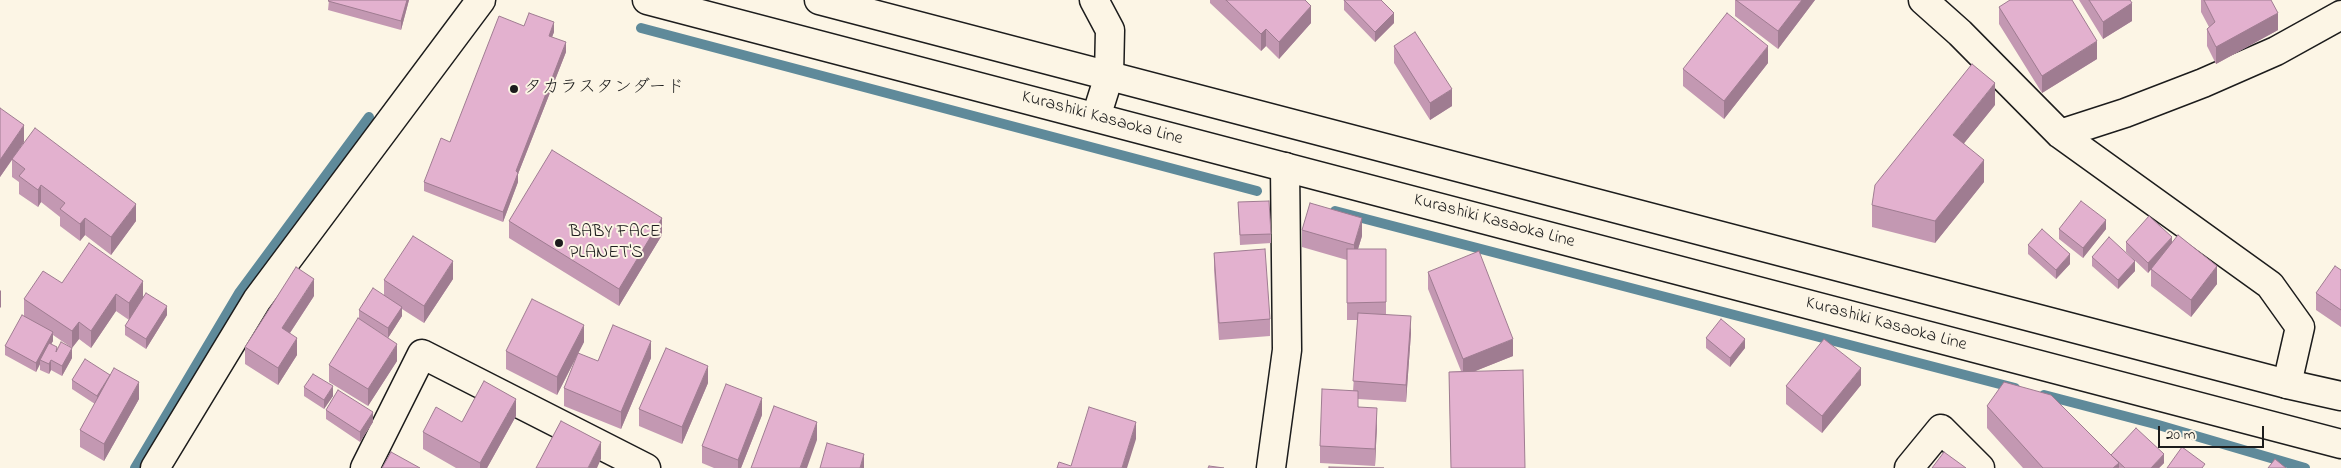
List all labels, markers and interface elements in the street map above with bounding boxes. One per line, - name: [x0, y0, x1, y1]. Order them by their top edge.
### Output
- place label: タカラスタンダード: [524, 78, 684, 100]
- marker: タカラスタンダード: [508, 83, 520, 95]
- street label: Kurashiki Kasaoka Line: [1019, 87, 1185, 151]
- street label: Kurashiki Kasaoka Line: [1411, 190, 1577, 254]
- place label: BABY FACE PLANET'S: [569, 222, 661, 264]
- marker: BABY FACE PLANET'S: [553, 237, 565, 249]
- street label: Kurashiki Kasaoka Line: [1803, 293, 1969, 357]
- scale bar: [2161, 416, 2267, 448]
- text: 20 m: [2166, 424, 2195, 446]

